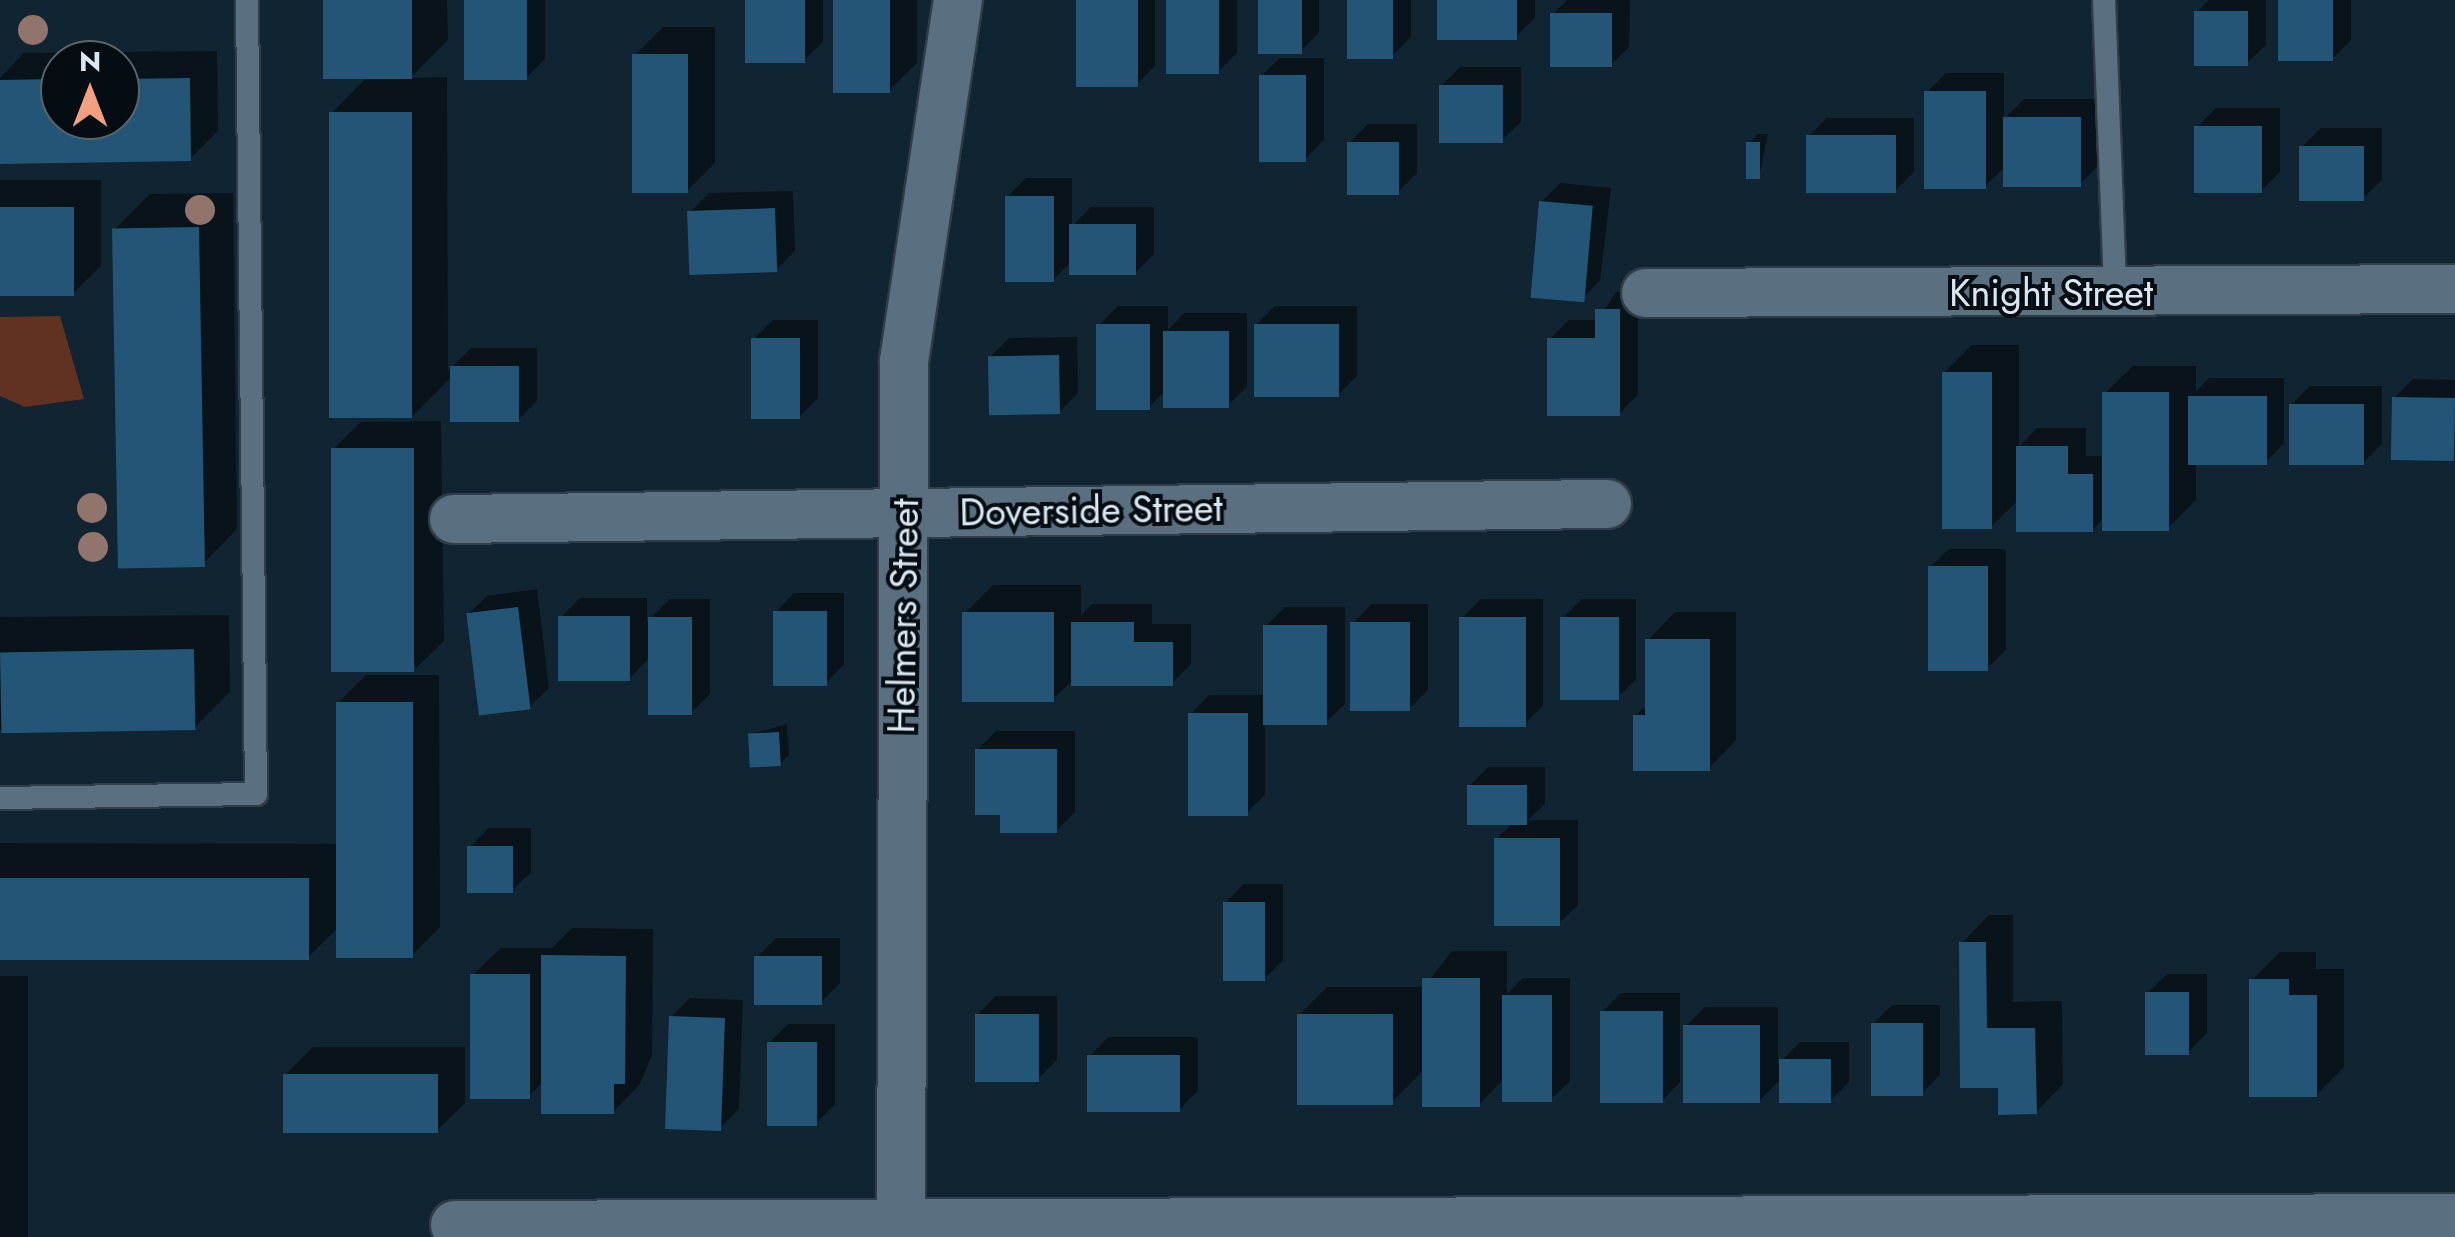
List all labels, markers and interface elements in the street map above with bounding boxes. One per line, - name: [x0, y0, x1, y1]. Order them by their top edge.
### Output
- north arrow: [40, 40, 140, 140]
- text: N: [79, 41, 101, 82]
- street label: Knight Street: [1949, 270, 2153, 316]
- street label: Doverside Street: [959, 485, 1223, 535]
- street label: Helmers Street: [878, 498, 928, 734]

